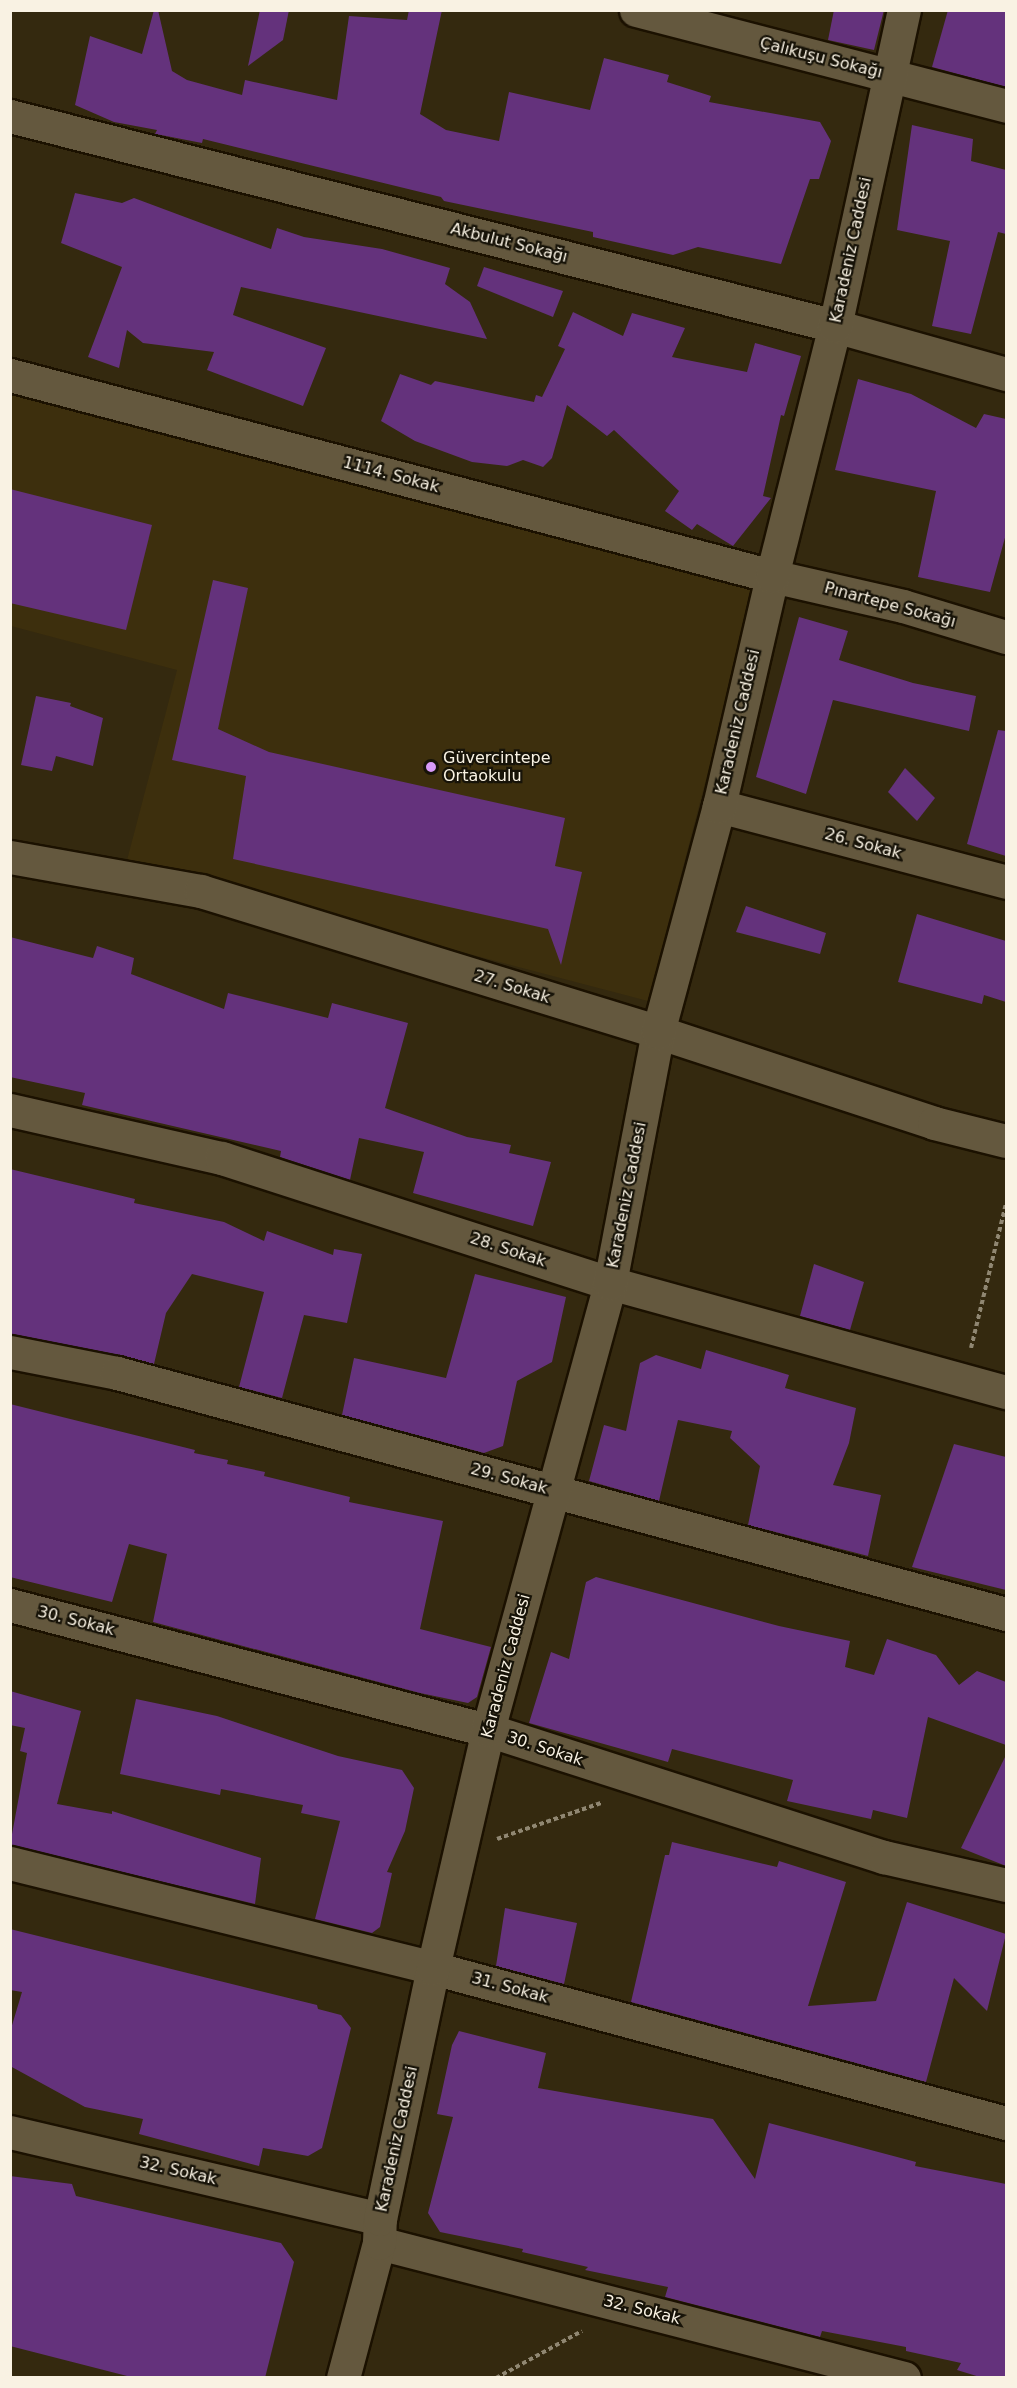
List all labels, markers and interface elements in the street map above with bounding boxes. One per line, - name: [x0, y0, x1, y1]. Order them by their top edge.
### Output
- street label: Çalıkuşu Sokağı: [758, 33, 884, 83]
- street label: Karadeniz Caddesi: [826, 175, 876, 325]
- street label: Akbulut Sokağı: [449, 219, 569, 267]
- street label: 1114. Sokak: [341, 453, 441, 497]
- street label: Pınartepe Sokağı: [822, 578, 958, 632]
- street label: Karadeniz Caddesi: [712, 648, 764, 796]
- place label: Güvercintepe Ortaokulu: [443, 748, 551, 786]
- marker: Güvercintepe Ortaokulu: [424, 760, 438, 774]
- street label: 26. Sokak: [823, 825, 903, 863]
- street label: 27. Sokak: [472, 966, 552, 1008]
- street label: Karadeniz Caddesi: [603, 1120, 651, 1270]
- street label: 28. Sokak: [468, 1229, 548, 1271]
- street label: 29. Sokak: [469, 1460, 549, 1498]
- street label: Karadeniz Caddesi: [478, 1592, 534, 1740]
- street label: 30. Sokak: [36, 1602, 116, 1640]
- street label: 30. Sokak: [505, 1728, 585, 1770]
- street label: 31. Sokak: [470, 1969, 550, 2007]
- street label: Karadeniz Caddesi: [372, 2064, 422, 2214]
- street label: 32. Sokak: [138, 2153, 218, 2189]
- street label: 32. Sokak: [602, 2291, 682, 2329]

